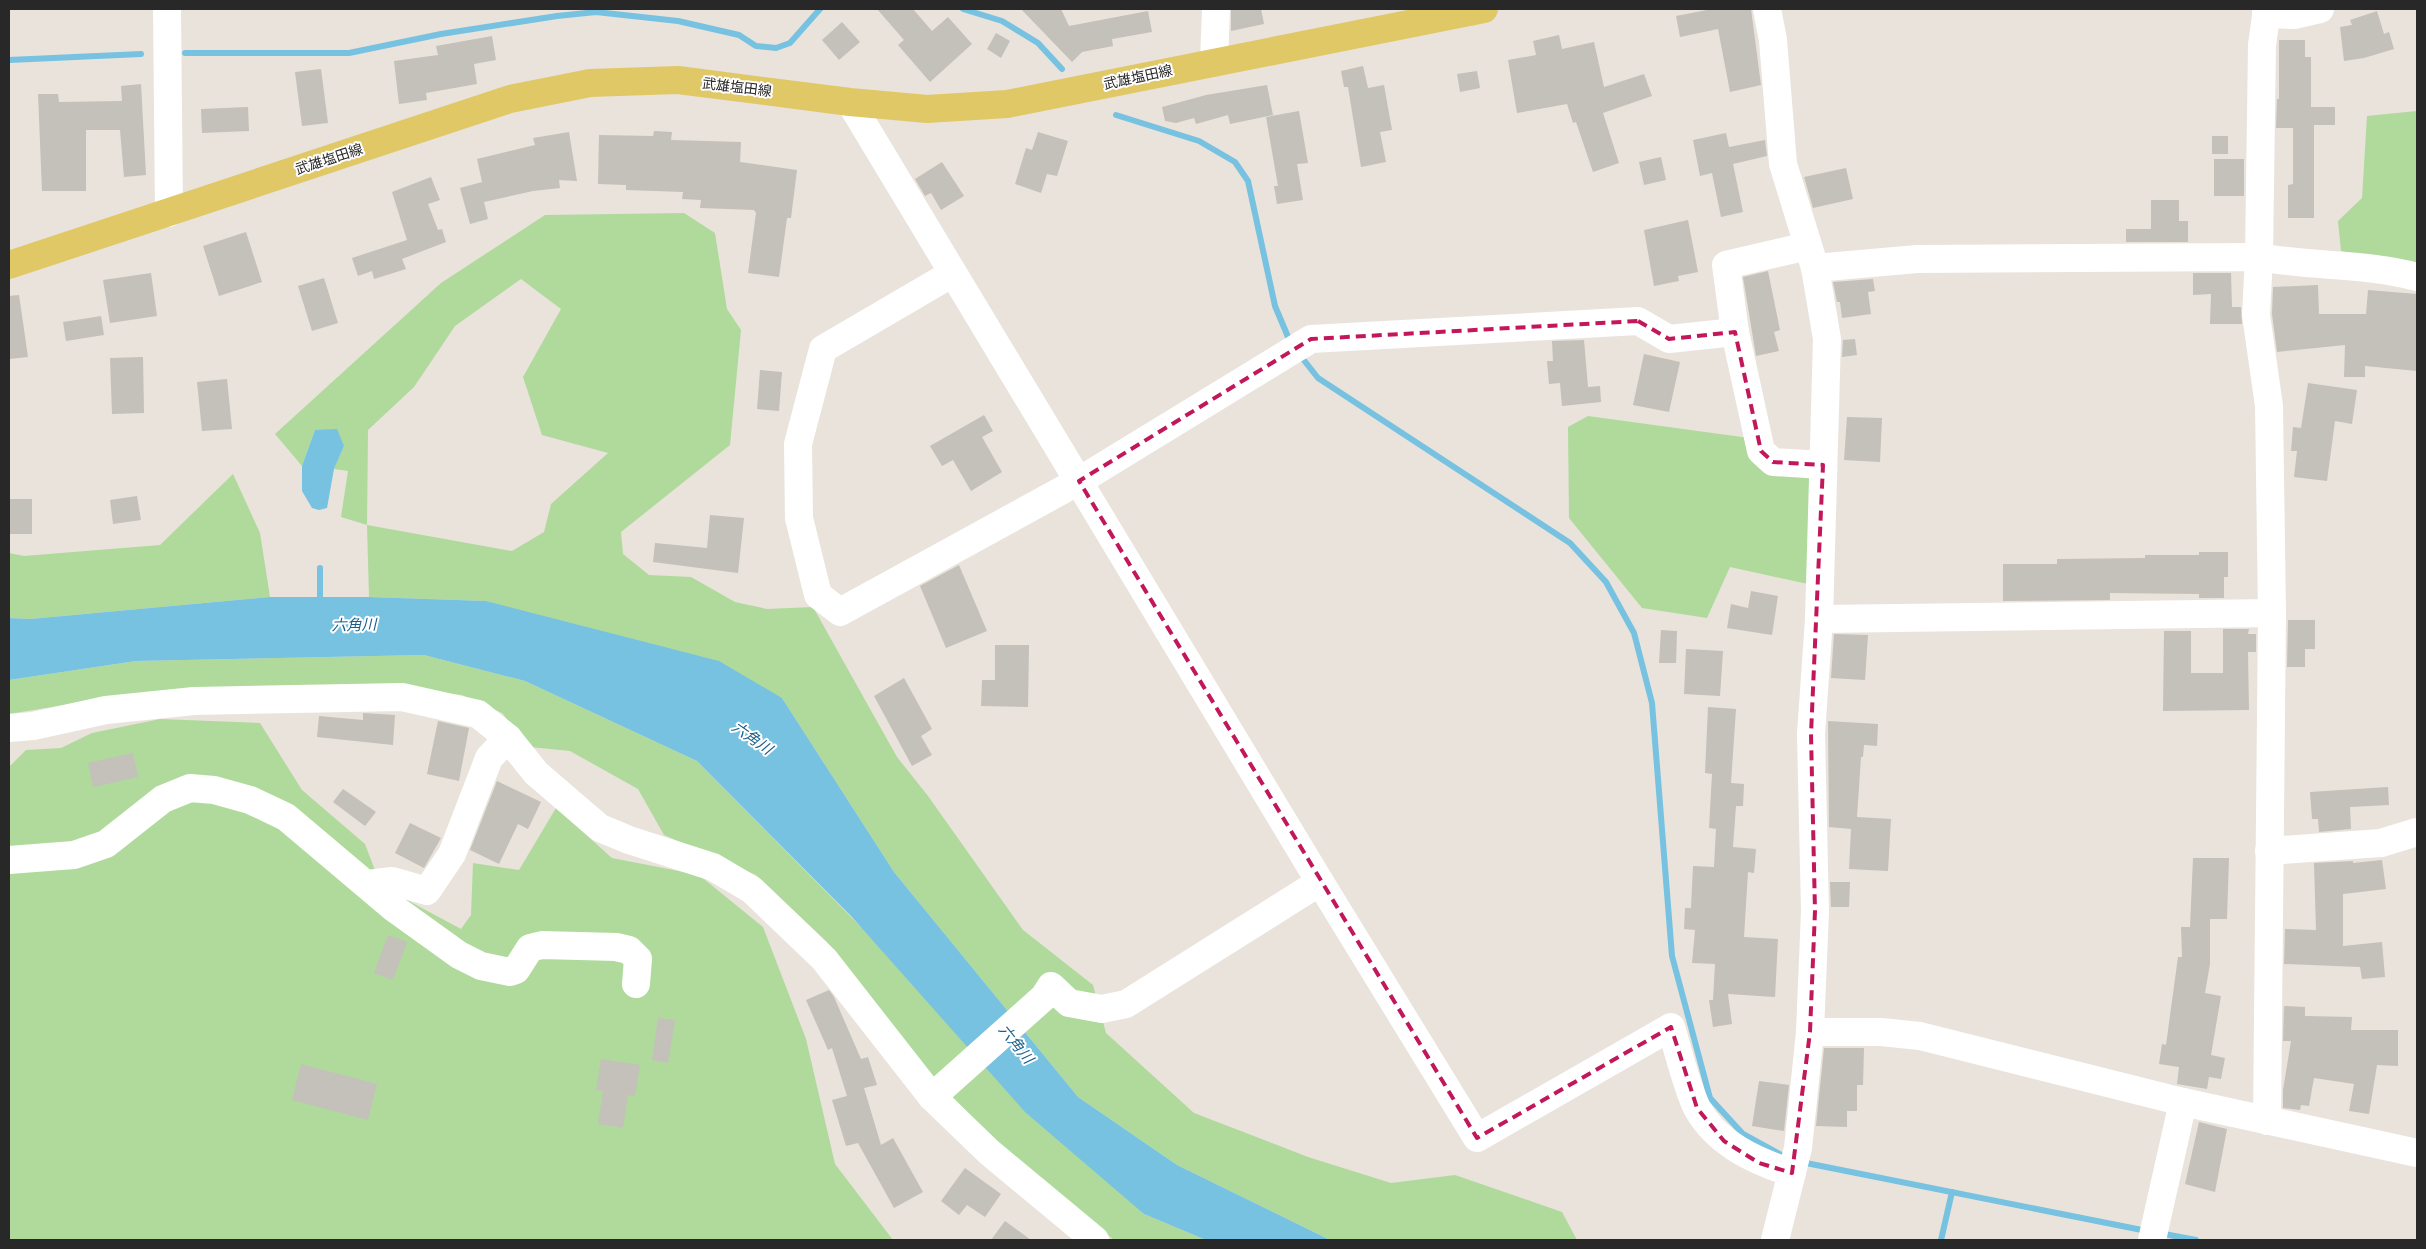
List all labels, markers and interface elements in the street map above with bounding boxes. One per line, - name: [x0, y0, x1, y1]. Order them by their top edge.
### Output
- street label: 武雄塩田線: [1102, 60, 1174, 94]
- street label: 武雄塩田線: [701, 73, 773, 101]
- street label: 武雄塩田線: [293, 139, 365, 179]
- water label: 六角川: [331, 614, 379, 635]
- water label: 六角川: [728, 716, 778, 760]
- water label: 六角川: [994, 1020, 1040, 1069]

